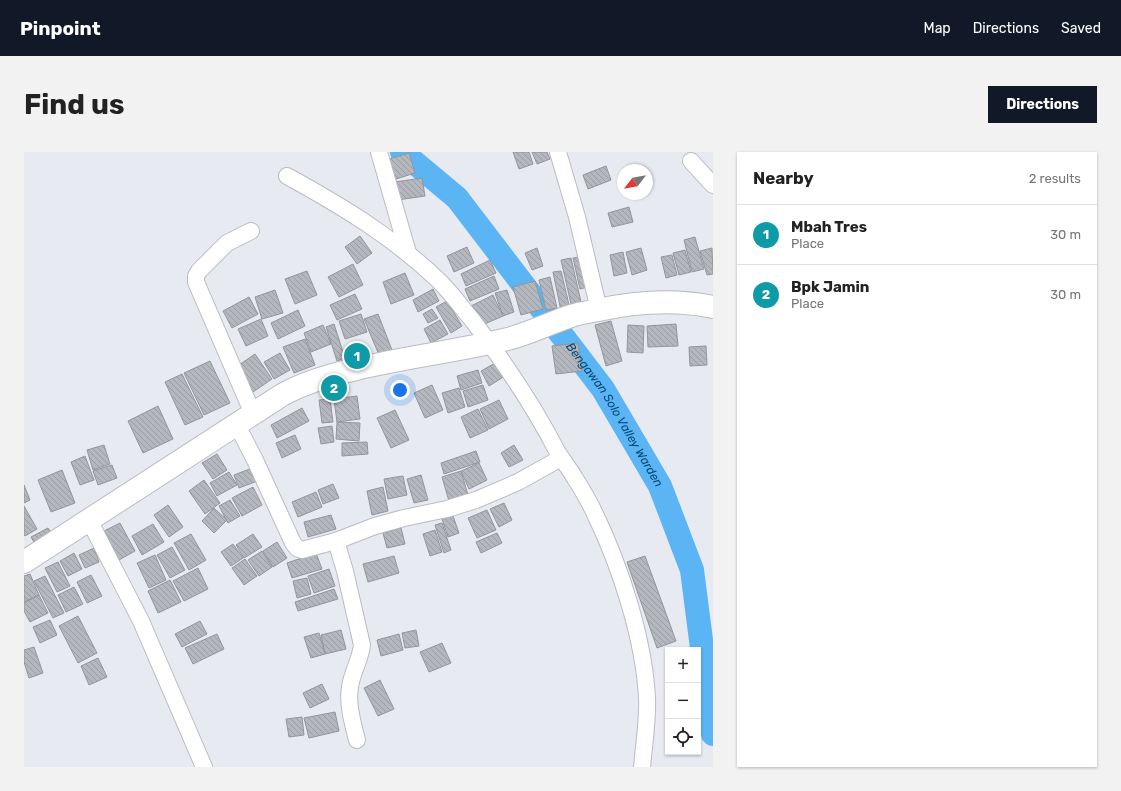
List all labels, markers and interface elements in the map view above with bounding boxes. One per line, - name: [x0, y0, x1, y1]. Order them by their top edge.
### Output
- text: Pinpoint: [20, 17, 101, 40]
- text: Map: [924, 20, 951, 37]
- text: Directions: [973, 20, 1039, 37]
- text: Saved: [1061, 20, 1101, 37]
- button: Directions: [988, 86, 1097, 123]
- text: Find us: [24, 88, 124, 121]
- north arrow: [617, 164, 653, 200]
- text: Nearby: [753, 168, 814, 188]
- text: 2 results: [1029, 171, 1081, 186]
- text: Mbah Tres: [791, 218, 867, 236]
- text: 1: [763, 227, 769, 242]
- text: 30 m: [1050, 227, 1081, 242]
- text: Place: [791, 236, 824, 251]
- text: Bpk Jamin: [791, 278, 870, 296]
- text: 2: [762, 287, 770, 302]
- text: 30 m: [1050, 287, 1081, 302]
- text: Place: [791, 296, 824, 311]
- water label: Bengawan Solo Valley Warden: [563, 340, 666, 489]
- pin: 1: [344, 341, 370, 371]
- pin: 2: [321, 373, 347, 403]
- your location: [390, 380, 410, 400]
- map controls: [665, 647, 701, 755]
- button: +: [665, 647, 701, 683]
- button: −: [665, 683, 701, 719]
- button: locate: [665, 719, 701, 755]

